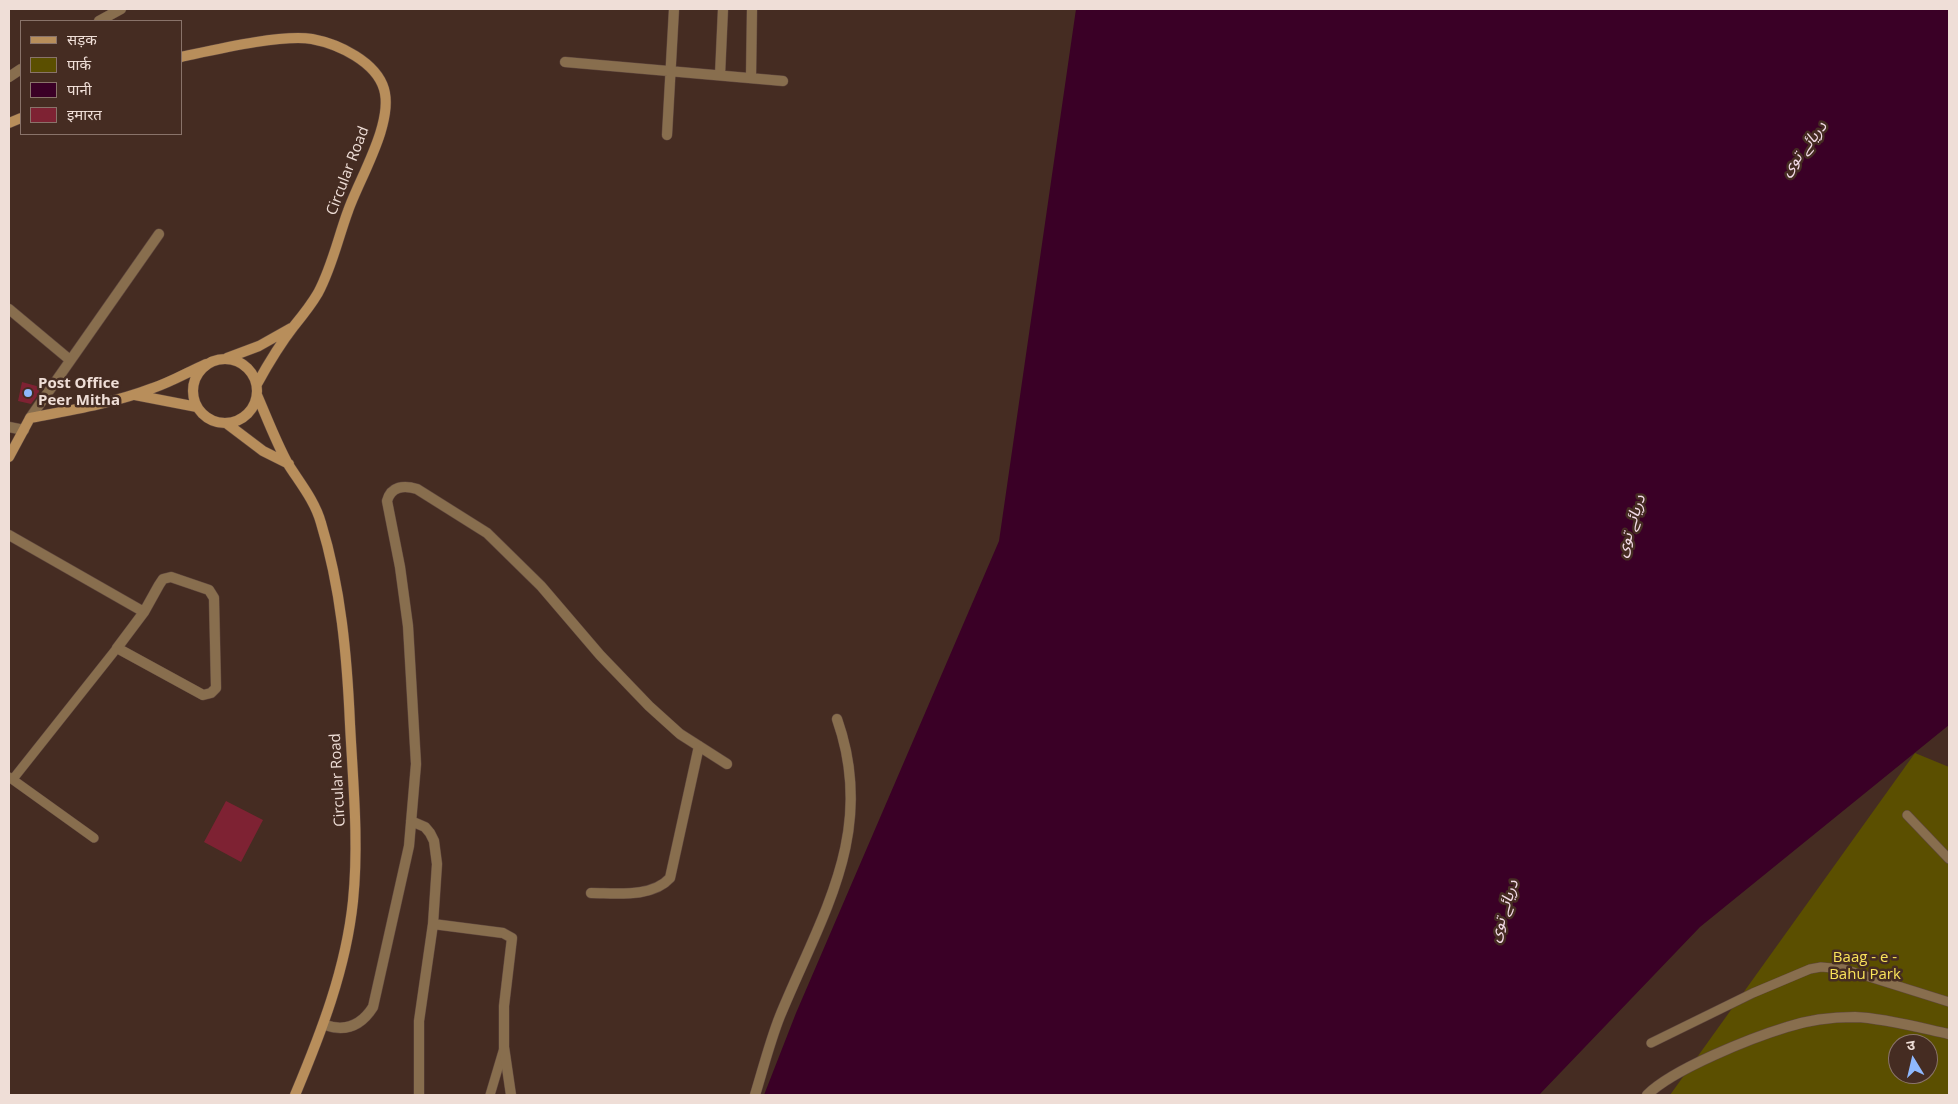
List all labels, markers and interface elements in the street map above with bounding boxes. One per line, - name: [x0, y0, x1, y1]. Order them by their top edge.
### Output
- legend: [20, 20, 182, 135]
- text: सड़क: [67, 29, 97, 49]
- text: पार्क: [67, 54, 91, 74]
- text: पानी: [67, 79, 92, 99]
- text: इमारत: [67, 104, 102, 124]
- water label: دریائے توی: [1777, 118, 1831, 180]
- street label: Circular Road: [323, 124, 373, 218]
- place label: Post Office Peer Mitha: [38, 375, 120, 410]
- marker: Post Office Peer Mitha: [22, 387, 34, 399]
- water label: دریائے توی: [1612, 493, 1650, 559]
- street label: Circular Road: [327, 733, 349, 827]
- water label: دریائے توی: [1485, 878, 1523, 944]
- park label: Baag - e - Bahu Park: [1829, 949, 1901, 984]
- north arrow: [1888, 1034, 1938, 1084]
- text: उ: [1905, 1035, 1916, 1055]

